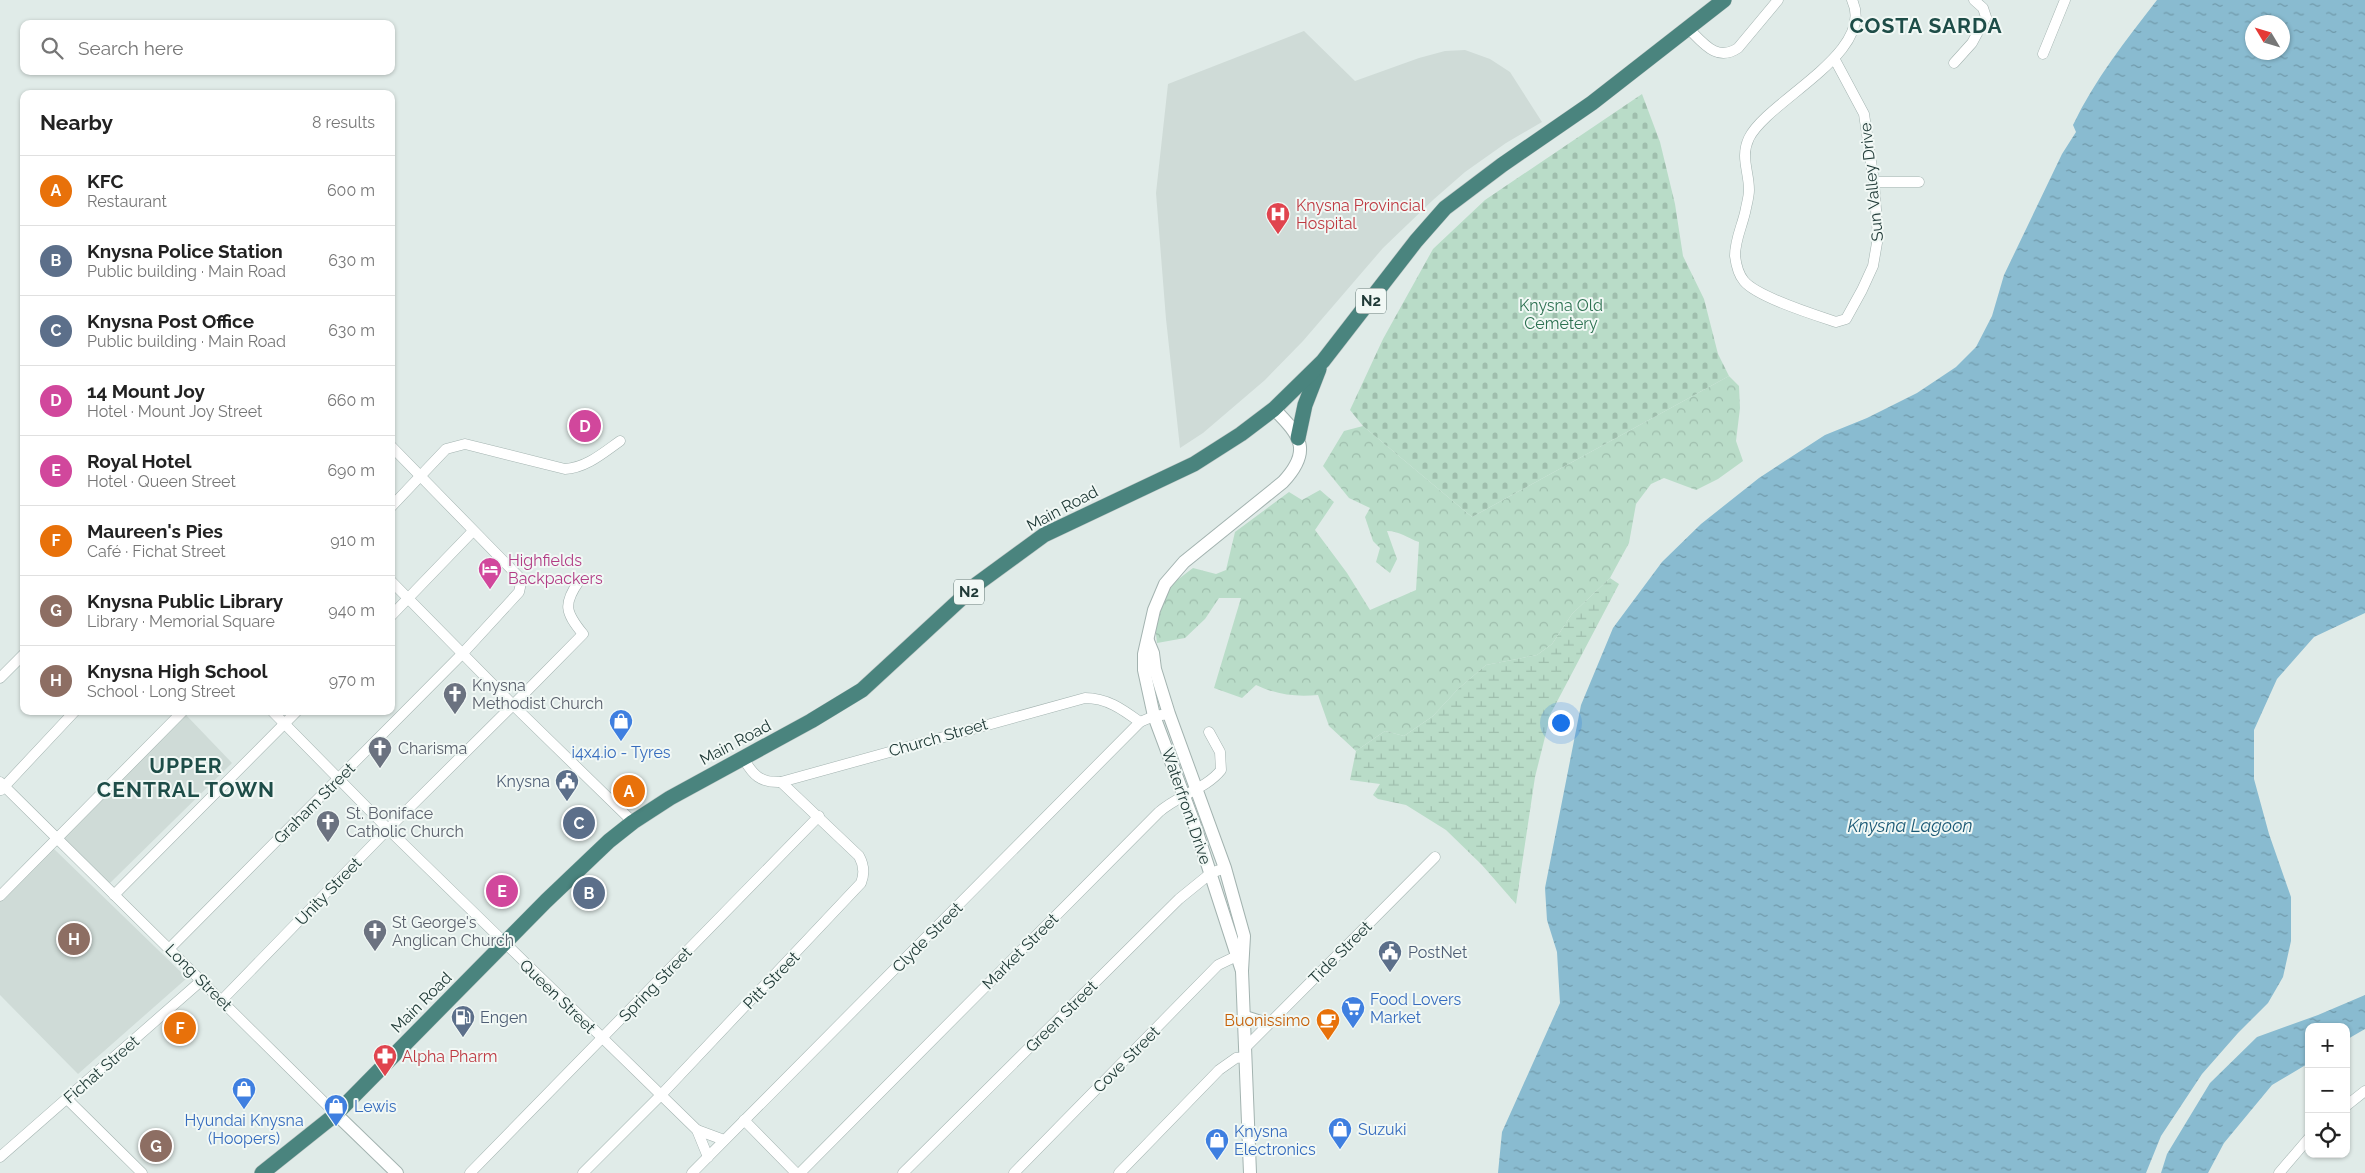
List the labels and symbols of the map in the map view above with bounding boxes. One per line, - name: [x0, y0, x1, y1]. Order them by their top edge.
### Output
- district label: COSTA SARDA: [1849, 13, 2003, 38]
- north arrow: [2245, 15, 2290, 60]
- street label: Sun Valley Drive: [1856, 122, 1887, 242]
- place label: Knysna Provincial Hospital: [1296, 196, 1426, 233]
- hospital icon: Knysna Provincial Hospital: [1265, 201, 1291, 235]
- road number: N2: [1356, 288, 1386, 314]
- park label: Knysna Old Cemetery: [1519, 296, 1603, 333]
- pin: D: [569, 407, 601, 445]
- street label: Main Road: [1023, 482, 1101, 535]
- place label: Highfields Backpackers: [508, 551, 603, 588]
- hotel icon: Highfields Backpackers: [477, 556, 503, 590]
- road number: N2: [954, 580, 984, 604]
- place label: Knysna Methodist Church: [472, 676, 603, 713]
- church icon: Knysna Methodist Church: [442, 681, 468, 715]
- shop icon: i4x4.io - Tyres: [608, 708, 634, 742]
- your location: [1548, 710, 1574, 736]
- street label: Church Street: [887, 714, 990, 761]
- street label: Main Road: [696, 716, 774, 769]
- church icon: Charisma: [367, 735, 393, 769]
- place label: Charisma: [398, 739, 467, 758]
- place label: i4x4.io - Tyres: [571, 743, 671, 762]
- street label: Waterfront Drive: [1158, 745, 1215, 867]
- district label: UPPER CENTRAL TOWN: [97, 753, 275, 802]
- street label: Graham Street: [270, 758, 359, 848]
- public building icon: Knysna: [554, 768, 580, 802]
- place label: Knysna: [496, 772, 550, 791]
- pin: A: [613, 772, 645, 810]
- place label: St. Boniface Catholic Church: [346, 804, 464, 841]
- pin: C: [563, 804, 595, 842]
- church icon: St. Boniface Catholic Church: [315, 809, 341, 843]
- water label: Knysna Lagoon: [1847, 815, 1973, 836]
- street label: Unity Street: [291, 853, 366, 929]
- pin: E: [486, 872, 518, 910]
- pin: B: [573, 874, 605, 912]
- street label: Clyde Street: [888, 898, 967, 976]
- street label: Market Street: [978, 909, 1063, 993]
- place label: St George's Anglican Church: [392, 913, 514, 950]
- street label: Tide Street: [1305, 917, 1376, 988]
- church icon: St George's Anglican Church: [362, 918, 388, 952]
- pin: H: [58, 920, 90, 958]
- public building icon: PostNet: [1377, 939, 1403, 973]
- street label: Long Street: [161, 940, 236, 1015]
- street label: Spring Street: [615, 943, 696, 1026]
- place label: PostNet: [1408, 943, 1468, 962]
- street label: Pitt Street: [739, 947, 804, 1013]
- street label: Queen Street: [516, 955, 600, 1038]
- street label: Main Road: [387, 968, 456, 1037]
- street label: Green Street: [1022, 976, 1102, 1056]
- place label: Food Lovers Market: [1370, 990, 1462, 1027]
- supermarket icon: Food Lovers Market: [1340, 995, 1366, 1029]
- fuel station icon: Engen: [450, 1004, 476, 1038]
- cafe icon: Buonissimo: [1315, 1007, 1341, 1041]
- place label: Engen: [480, 1008, 528, 1027]
- pin: F: [164, 1009, 196, 1047]
- place label: Buonissimo: [1224, 1011, 1310, 1030]
- street label: Cove Street: [1089, 1022, 1164, 1097]
- street label: Fichat Street: [60, 1031, 143, 1107]
- pharmacy icon: Alpha Pharm: [372, 1043, 398, 1077]
- place label: Alpha Pharm: [402, 1047, 498, 1066]
- shop icon: Hyundai Knysna (Hoopers): [231, 1076, 257, 1110]
- shop icon: Lewis: [323, 1093, 349, 1127]
- place label: Lewis: [354, 1097, 397, 1116]
- place label: Hyundai Knysna (Hoopers): [184, 1111, 304, 1148]
- shop icon: Suzuki: [1327, 1116, 1353, 1150]
- place label: Suzuki: [1358, 1120, 1407, 1139]
- place label: Knysna Electronics: [1234, 1122, 1316, 1159]
- pin: G: [140, 1127, 172, 1165]
- shop icon: Knysna Electronics: [1204, 1127, 1230, 1161]

